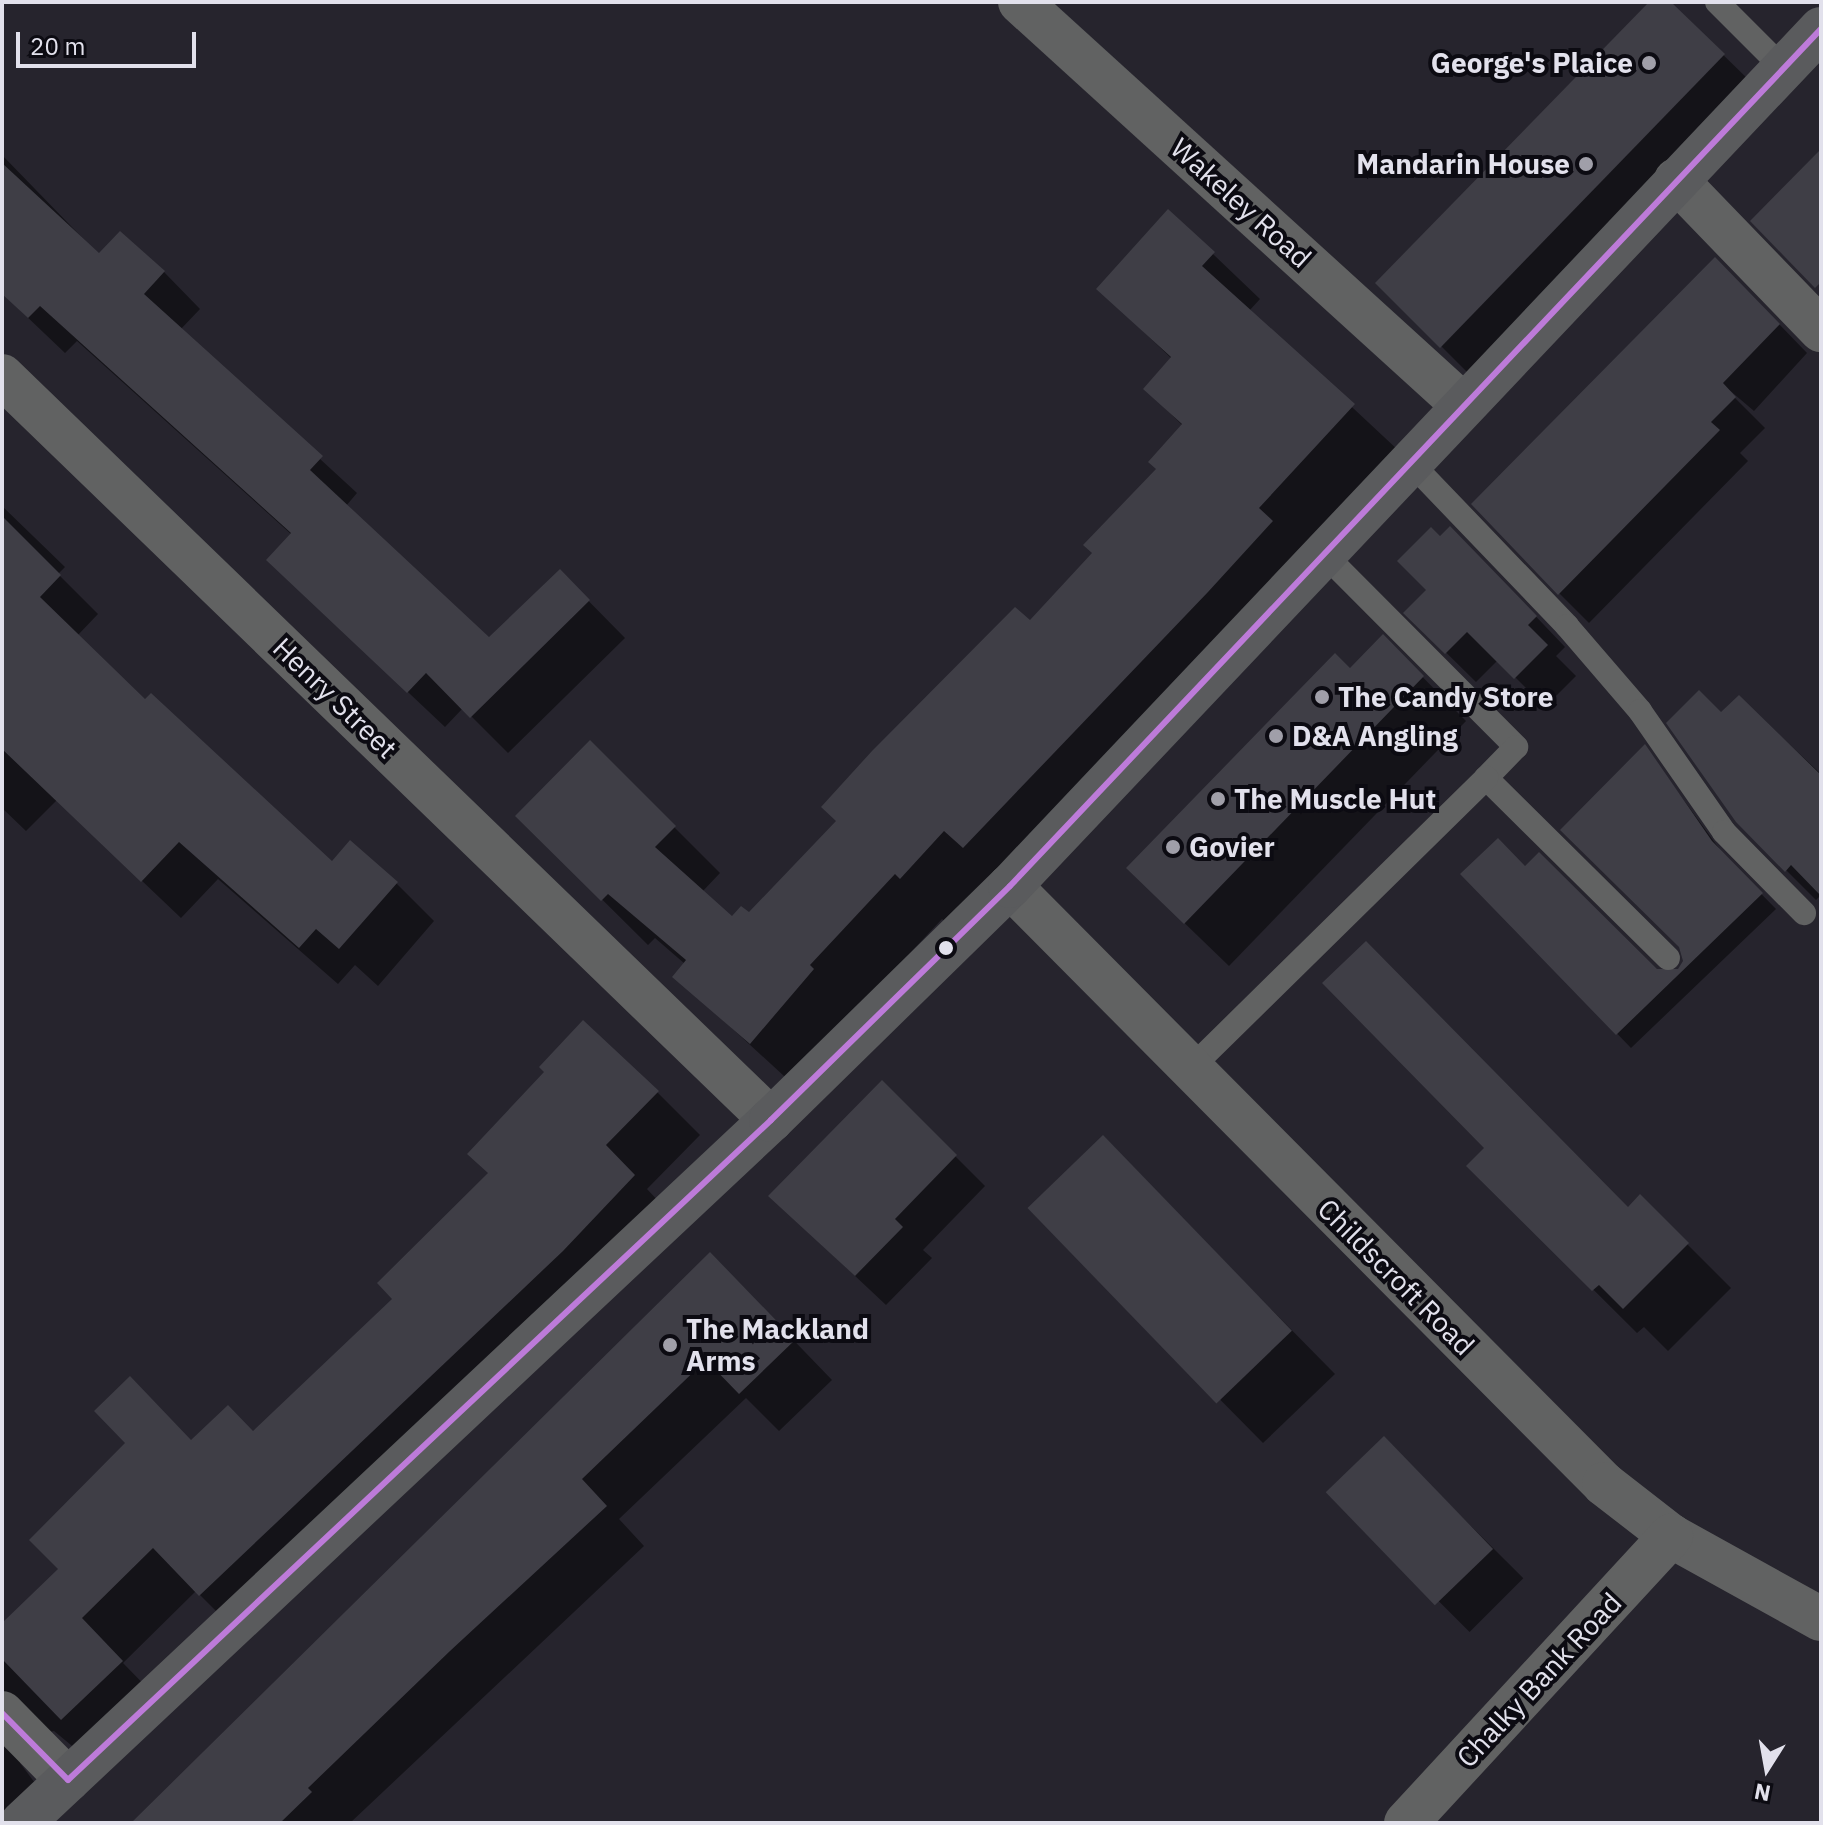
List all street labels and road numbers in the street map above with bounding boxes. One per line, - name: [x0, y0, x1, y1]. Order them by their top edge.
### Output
- street label: Wakeley Road: [1164, 131, 1318, 275]
- street label: Henry Street: [266, 631, 404, 765]
- street label: Childscroft Road: [1311, 1192, 1481, 1362]
- street label: Chalky Bank Road: [1450, 1586, 1628, 1774]

